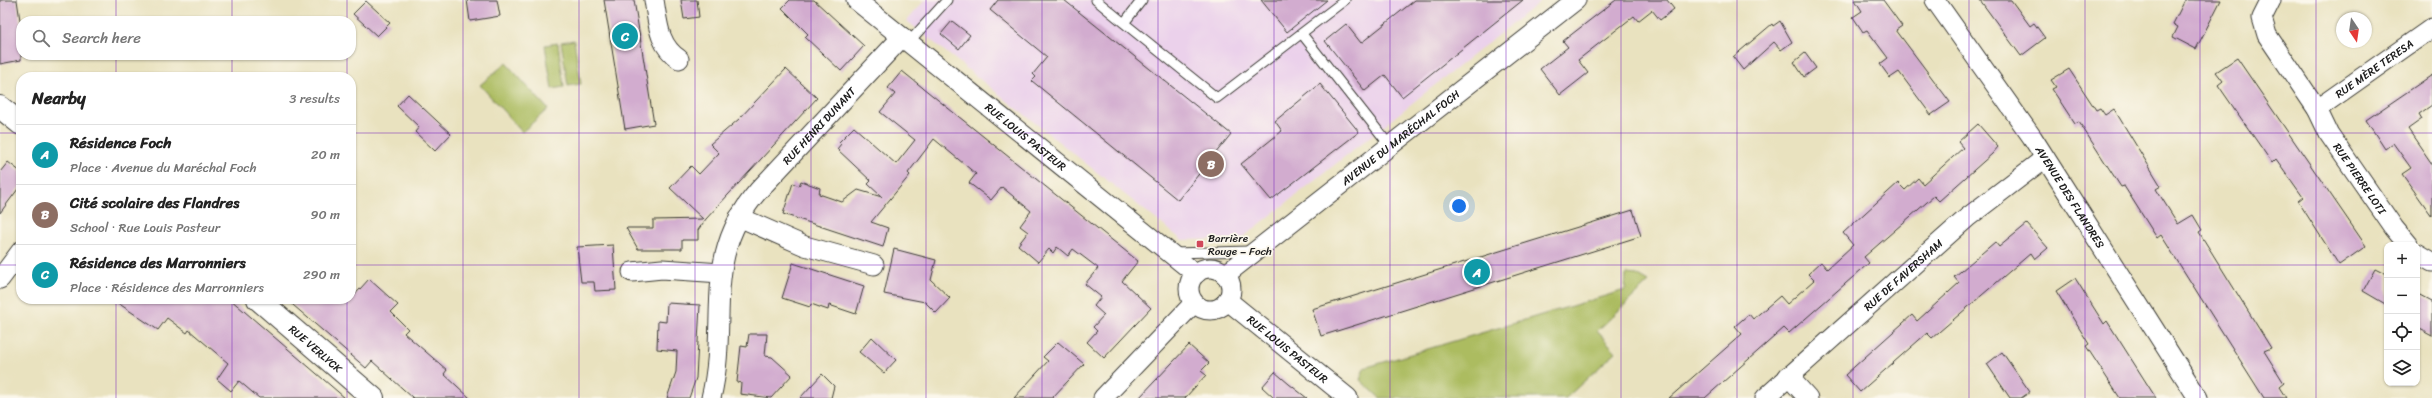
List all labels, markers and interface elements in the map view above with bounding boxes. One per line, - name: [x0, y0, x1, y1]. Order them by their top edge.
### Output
- north arrow: [2336, 12, 2372, 48]
- search box: [16, 16, 356, 60]
- pin: C: [612, 21, 638, 51]
- text: Search here: [62, 25, 141, 51]
- icon: search: [30, 27, 52, 49]
- street label: RUE MÈRE TERESA: [2331, 35, 2418, 103]
- street label: RUE HENRI DUNANT: [778, 82, 862, 169]
- text: Nearby: [32, 83, 86, 113]
- street label: AVENUE DU MARÉCHAL FOCH: [1337, 85, 1465, 191]
- text: 3 results: [289, 87, 340, 110]
- street label: RUE LOUIS PASTEUR: [981, 98, 1071, 176]
- text: Résidence Foch: [70, 130, 171, 156]
- street label: RUE PIERRE LOTI: [2328, 139, 2391, 219]
- street label: AVENUE DES FLANDRES: [2030, 142, 2110, 252]
- text: A: [41, 143, 49, 166]
- text: 20 m: [311, 143, 340, 166]
- pin: B: [1198, 149, 1224, 179]
- text: Place · Avenue du Maréchal Foch: [70, 156, 257, 179]
- text: Cité scolaire des Flandres: [70, 190, 239, 216]
- your location: [1449, 196, 1469, 216]
- text: B: [41, 203, 49, 226]
- text: 90 m: [310, 203, 340, 226]
- text: School · Rue Louis Pasteur: [70, 216, 220, 239]
- place label: Barrière Rouge – Foch: [1208, 229, 1272, 261]
- street label: RUE DE FAVERSHAM: [1859, 234, 1948, 316]
- marker: Barrière Rouge – Foch: [1195, 239, 1205, 249]
- map controls: [2384, 242, 2420, 386]
- button: +: [2384, 242, 2420, 278]
- text: Résidence des Marronniers: [70, 250, 246, 276]
- pin: A: [1464, 257, 1490, 287]
- text: C: [41, 263, 49, 286]
- text: 290 m: [303, 263, 340, 286]
- text: Place · Résidence des Marronniers: [70, 276, 264, 299]
- button: −: [2384, 278, 2420, 314]
- street label: RUE LOUIS PASTEUR: [1243, 311, 1332, 388]
- button: locate: [2384, 314, 2420, 350]
- street label: RUE VERLYCK: [284, 320, 347, 378]
- button: layers: [2384, 350, 2420, 386]

